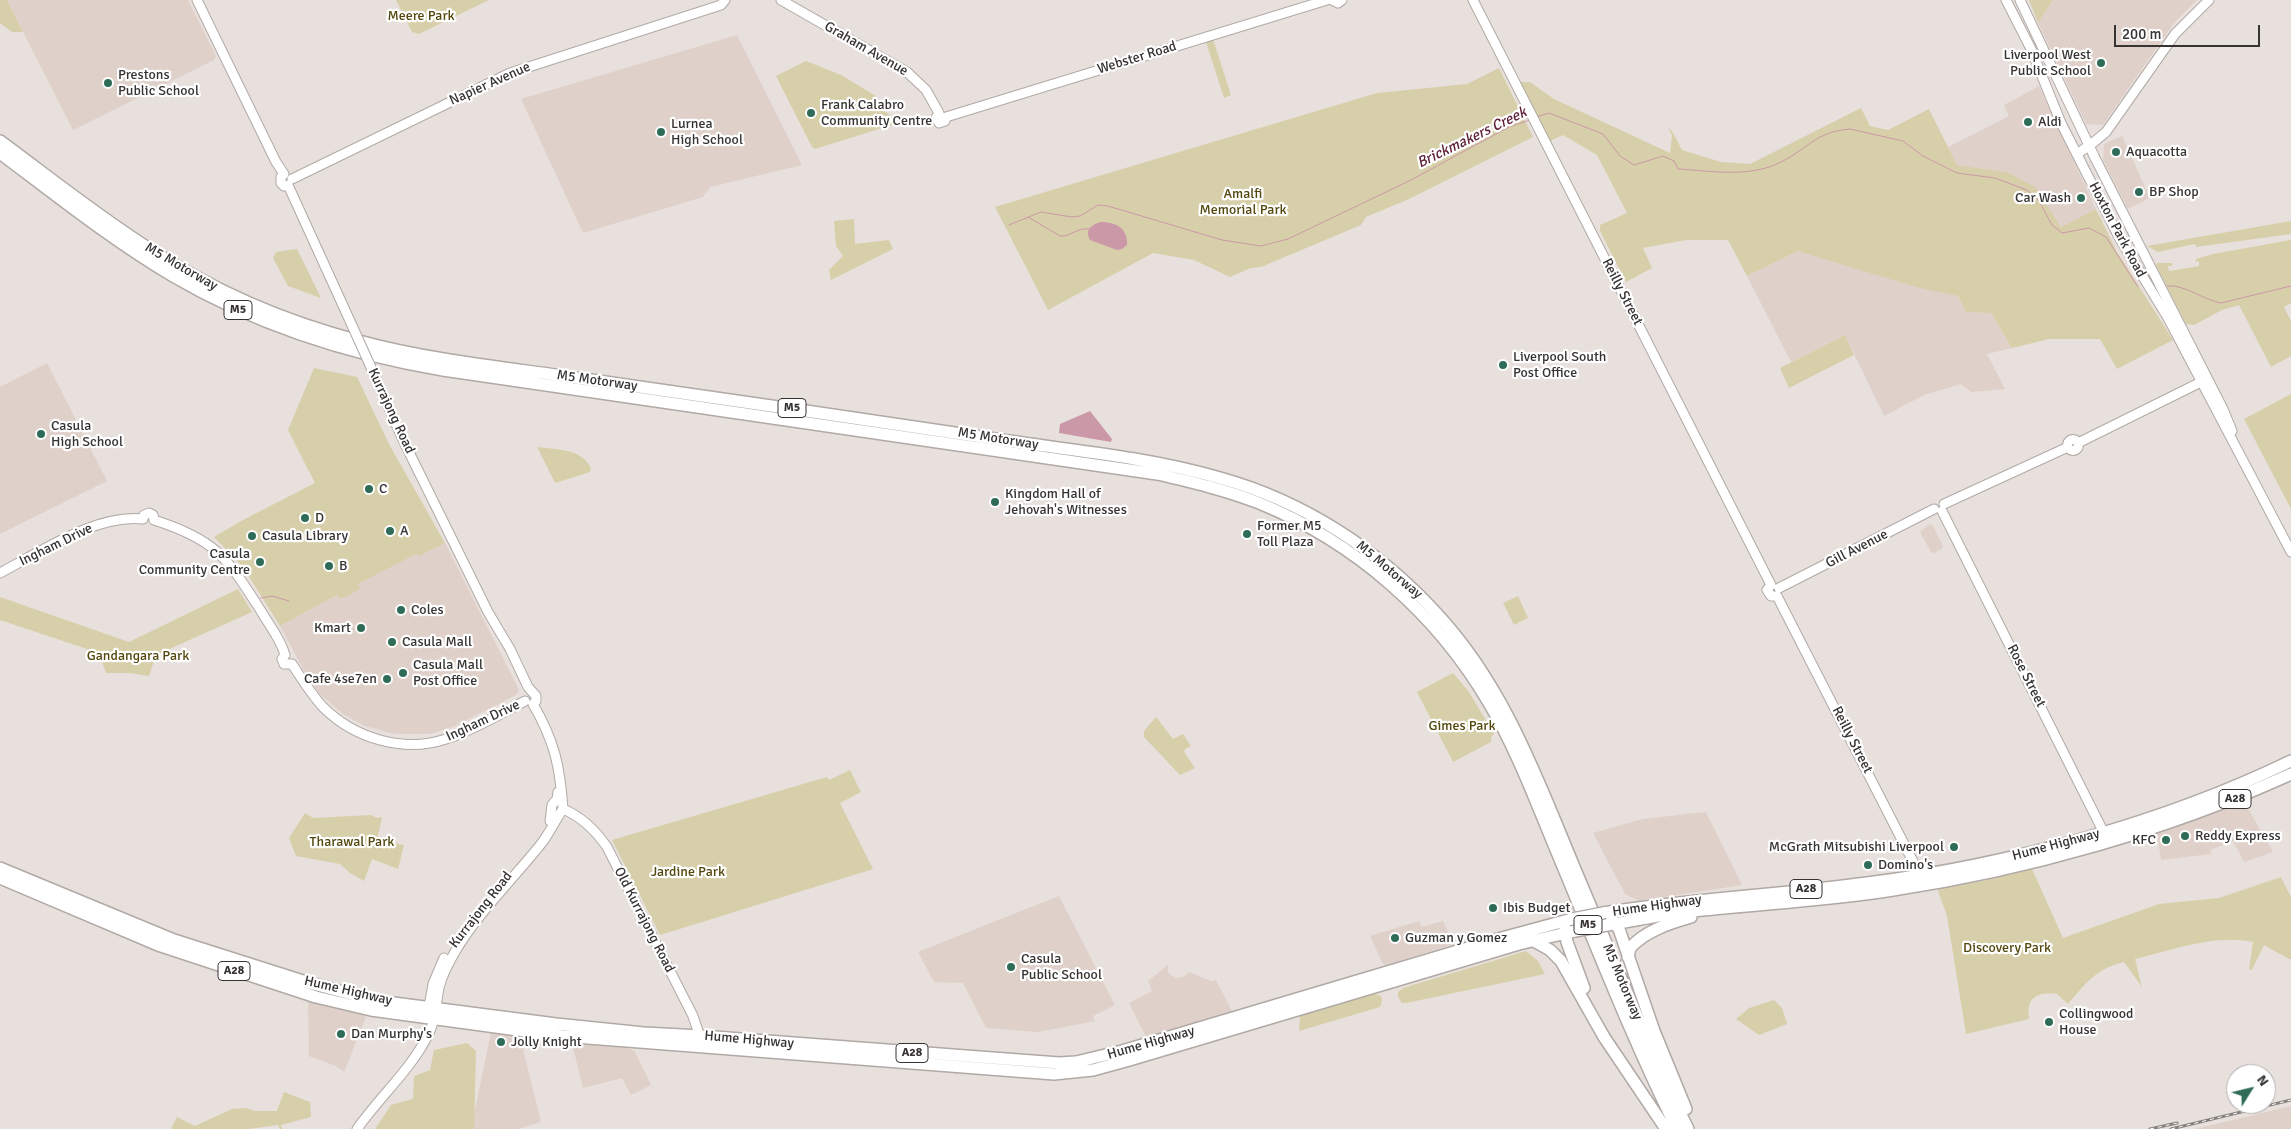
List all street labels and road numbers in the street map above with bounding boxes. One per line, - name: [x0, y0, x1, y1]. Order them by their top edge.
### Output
- street label: Graham Avenue: [821, 18, 911, 80]
- street label: Webster Road: [1095, 38, 1179, 78]
- street label: Napier Avenue: [447, 59, 533, 109]
- street label: Hoxton Park Road: [2085, 179, 2149, 281]
- street label: M5 Motorway: [142, 239, 220, 295]
- street label: Reilly Street: [1598, 256, 1646, 328]
- road number: M5: [224, 300, 252, 320]
- street label: Kurrajong Road: [364, 366, 418, 456]
- street label: M5 Motorway: [556, 367, 638, 395]
- road number: M5: [778, 398, 806, 418]
- street label: M5 Motorway: [957, 424, 1039, 454]
- street label: Ingham Drive: [17, 520, 95, 570]
- street label: Gill Avenue: [1823, 526, 1891, 572]
- street label: M5 Motorway: [1352, 537, 1426, 603]
- street label: Rose Street: [2003, 642, 2049, 710]
- street label: Ingham Drive: [443, 697, 523, 745]
- street label: Reilly Street: [1828, 704, 1876, 776]
- road number: A28: [2219, 790, 2251, 809]
- street label: Hume Highway: [2010, 825, 2102, 865]
- street label: Old Kurrajong Road: [610, 864, 678, 976]
- street label: Kurrajong Road: [446, 868, 516, 952]
- road number: A28: [1790, 880, 1822, 899]
- street label: Hume Highway: [1611, 891, 1703, 921]
- road number: M5: [1574, 916, 1602, 934]
- street label: M5 Motorway: [1598, 941, 1646, 1023]
- road number: A28: [218, 961, 250, 980]
- street label: Hume Highway: [302, 973, 394, 1009]
- street label: Hume Highway: [1106, 1023, 1196, 1063]
- street label: Hume Highway: [704, 1028, 794, 1052]
- road number: A28: [896, 1044, 928, 1062]

